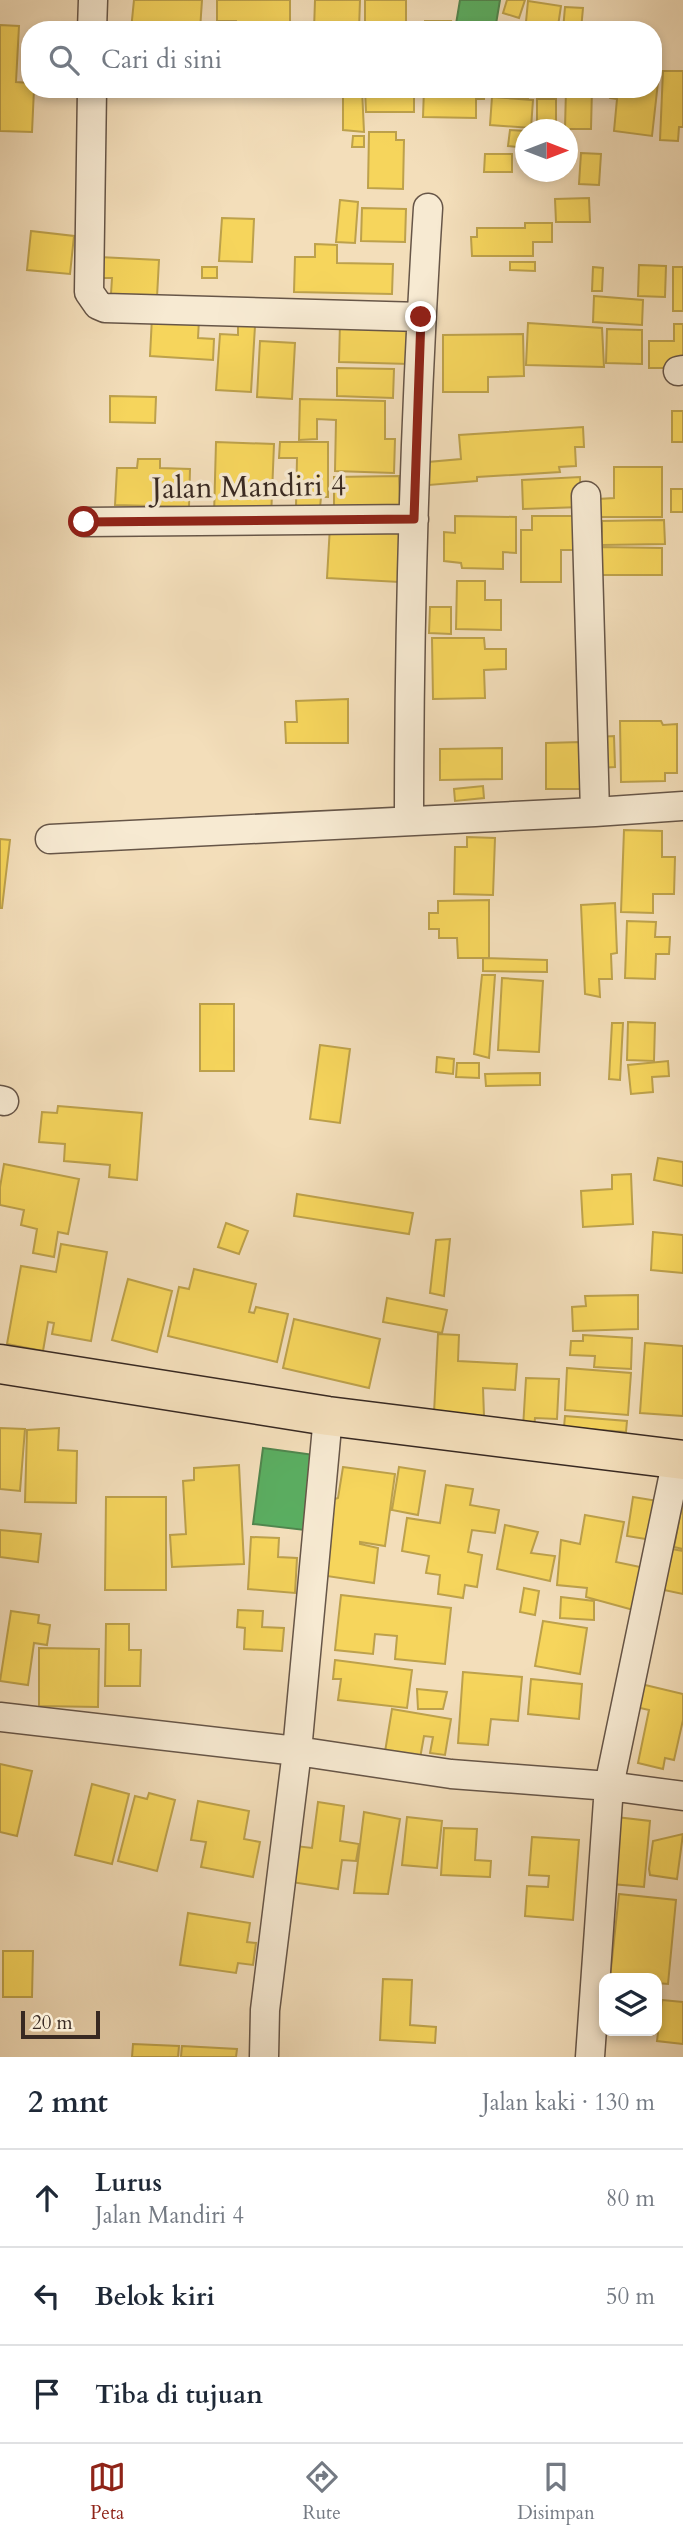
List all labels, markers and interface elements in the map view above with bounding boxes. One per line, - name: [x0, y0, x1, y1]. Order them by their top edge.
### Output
- search box: [21, 21, 662, 98]
- icon: search: [45, 41, 83, 79]
- text: Cari di sini: [101, 42, 222, 77]
- north arrow: [515, 119, 578, 182]
- route end: [405, 301, 436, 332]
- street label: Jalan Mandiri 4: [148, 465, 346, 509]
- route start: [68, 506, 99, 537]
- map controls: [599, 1973, 662, 2036]
- button: layers: [599, 1973, 662, 2036]
- scale bar: [21, 2008, 100, 2040]
- text: 20 m: [32, 2010, 73, 2036]
- text: 2 mnt: [28, 2082, 108, 2123]
- text: Jalan kaki · 130 m: [482, 2087, 655, 2118]
- text: Lurus: [95, 2165, 162, 2200]
- icon: ahead: [28, 2179, 66, 2217]
- text: 80 m: [606, 2183, 655, 2214]
- text: Jalan Mandiri 4: [95, 2200, 244, 2231]
- icon: left: [28, 2277, 66, 2315]
- text: Belok kiri: [95, 2279, 215, 2314]
- text: 50 m: [606, 2281, 655, 2312]
- icon: arrive: [28, 2375, 66, 2413]
- text: Tiba di tujuan: [95, 2377, 263, 2412]
- tab: Peta: [88, 2458, 126, 2526]
- tab: Rute: [303, 2458, 341, 2526]
- tab: Disimpan: [517, 2458, 595, 2526]

